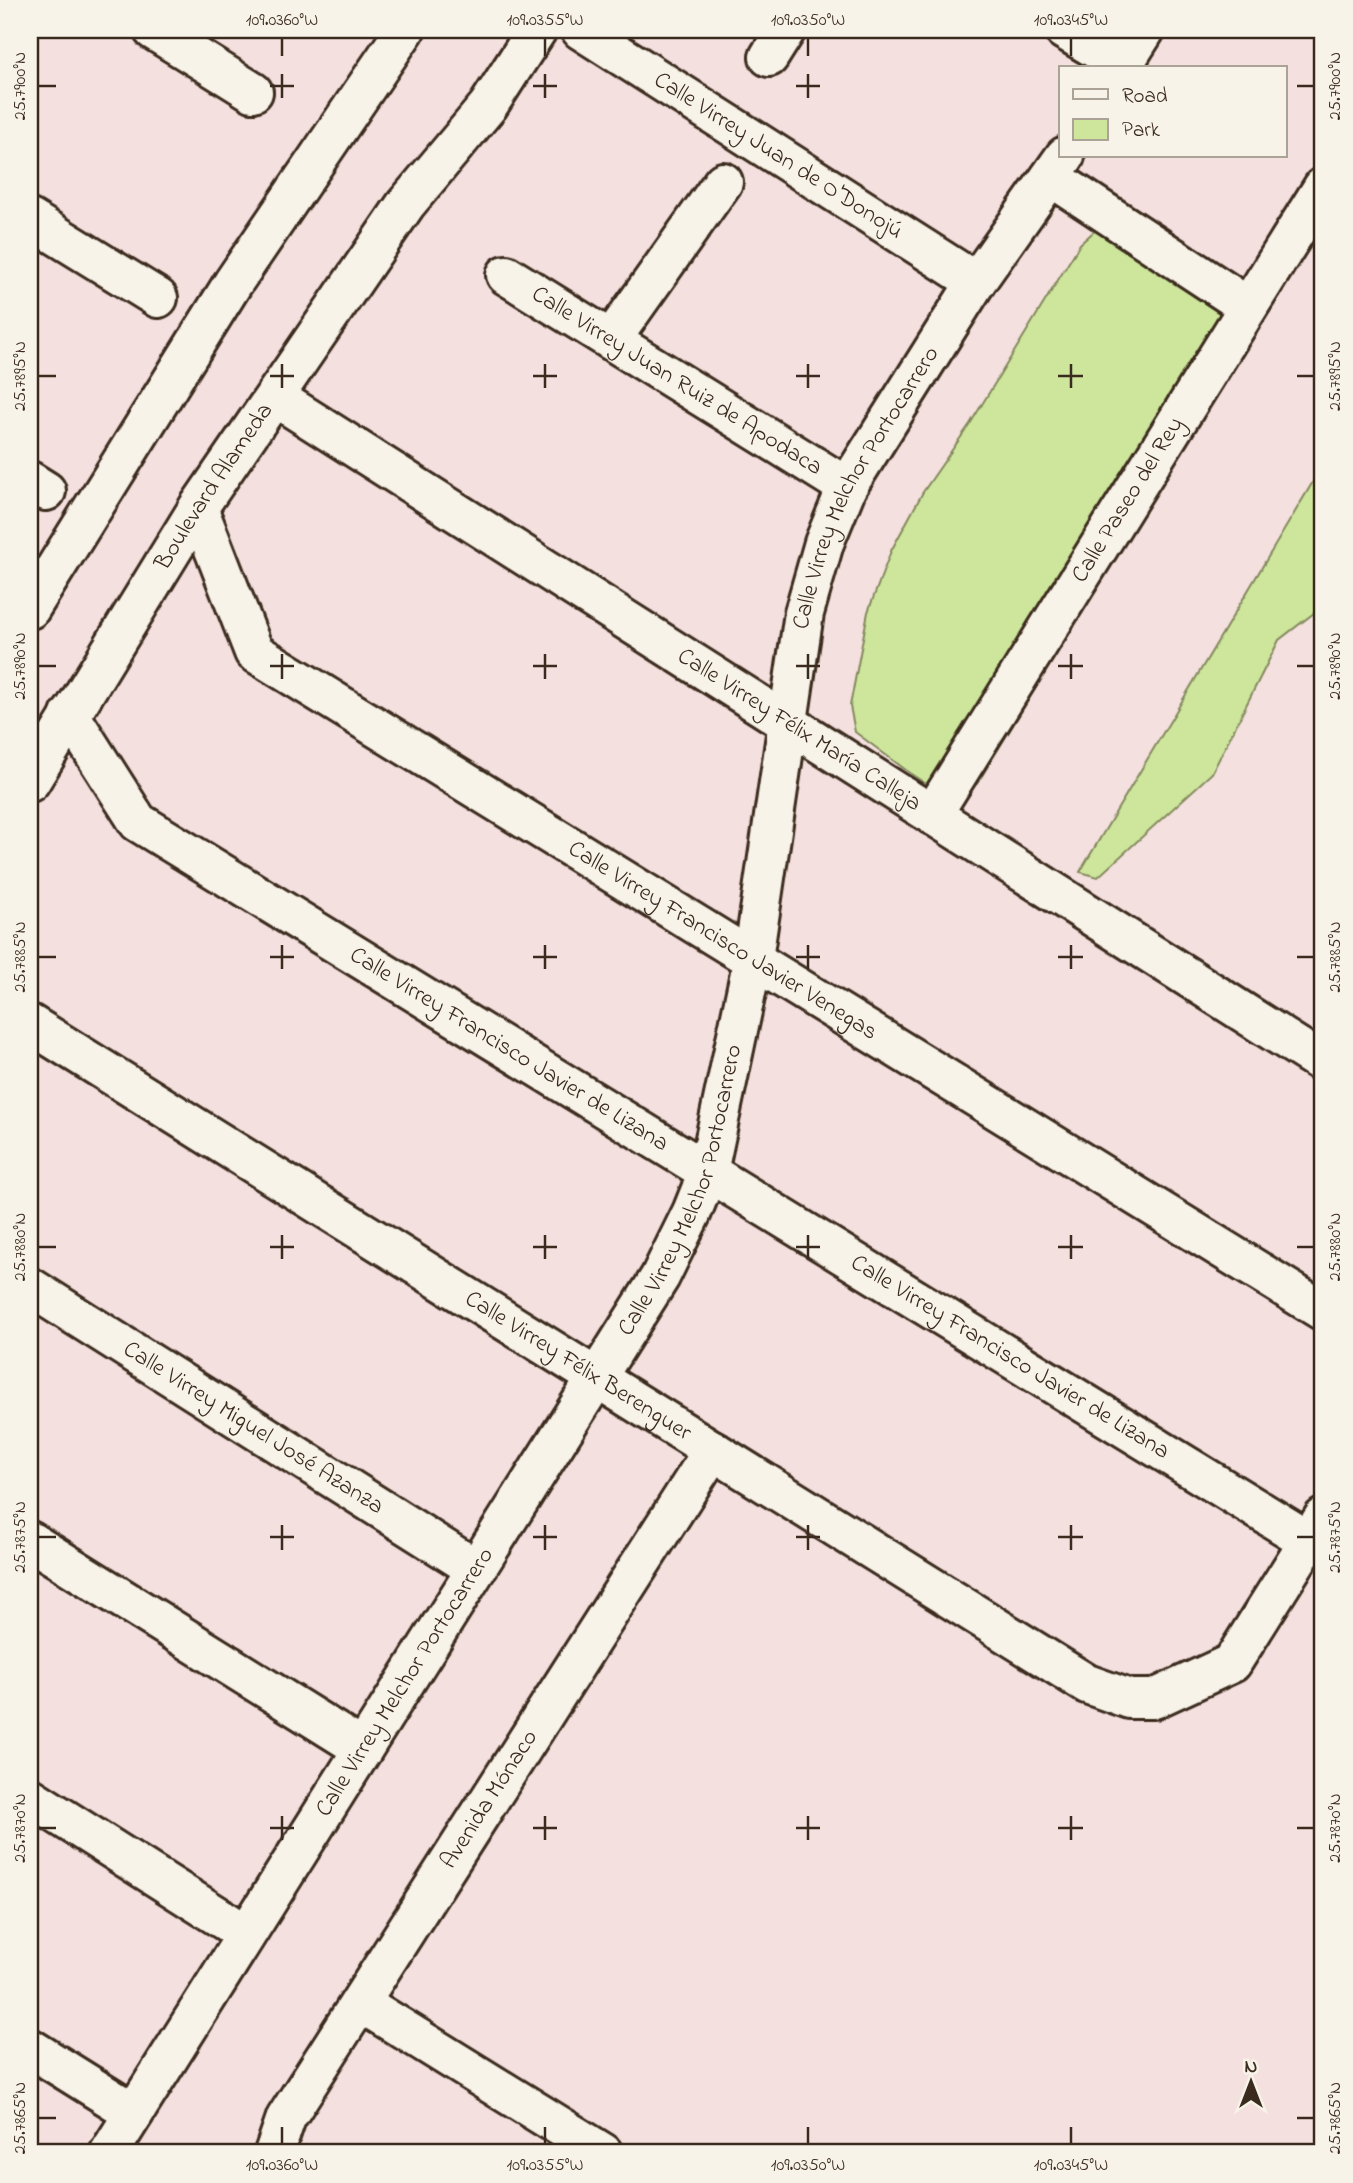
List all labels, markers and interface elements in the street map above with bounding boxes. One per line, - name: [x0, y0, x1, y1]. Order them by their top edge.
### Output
- text: 109.0360°W: [246, 8, 318, 34]
- text: 109.0355°W: [506, 8, 584, 34]
- text: 109.0350°W: [771, 8, 845, 34]
- text: 109.0345°W: [1034, 8, 1108, 34]
- text: 25.7900°N: [8, 52, 34, 120]
- text: 25.7900°N: [1323, 52, 1349, 120]
- street label: Calle Virrey Juan de O'Donojú: [647, 63, 910, 249]
- legend: [1059, 66, 1286, 158]
- text: Road: [1122, 82, 1168, 112]
- text: Park: [1122, 116, 1161, 146]
- street label: Calle Virrey Juan Ruiz de Apodaca: [524, 277, 829, 485]
- street label: Calle Virrey Melchor Portocarrero: [784, 340, 949, 631]
- text: 25.7895°N: [8, 341, 34, 411]
- text: 25.7895°N: [1323, 341, 1349, 411]
- street label: Boulevard Alameda: [146, 396, 282, 578]
- street label: Calle Paseo del Rey: [1063, 410, 1194, 590]
- text: 25.7890°N: [8, 632, 34, 700]
- text: 25.7890°N: [1323, 632, 1349, 700]
- street label: Calle Virrey Félix María Calleja: [670, 639, 928, 821]
- street label: Calle Virrey Francisco Javier Venegas: [561, 832, 884, 1050]
- text: 25.7885°N: [8, 921, 34, 993]
- text: 25.7885°N: [1323, 921, 1349, 993]
- street label: Calle Virrey Francisco Javier de Lizana: [343, 938, 675, 1161]
- street label: Calle Virrey Melchor Portocarrero: [609, 1041, 752, 1343]
- text: 25.7880°N: [8, 1213, 34, 1281]
- text: 25.7880°N: [1323, 1213, 1349, 1281]
- street label: Calle Virrey Francisco Javier de Lizana: [844, 1246, 1176, 1469]
- street label: Calle Virrey Félix Berenguer: [458, 1282, 699, 1451]
- street label: Calle Virrey Miguel José Azanza: [116, 1332, 391, 1524]
- text: 25.7875°N: [8, 1501, 34, 1573]
- text: 25.7875°N: [1323, 1501, 1349, 1573]
- street label: Calle Virrey Melchor Portocarrero: [307, 1541, 503, 1824]
- street label: Avenida Mónaco: [432, 1723, 547, 1876]
- text: 25.7870°N: [8, 1793, 34, 1863]
- text: 25.7870°N: [1323, 1793, 1349, 1863]
- north arrow: [1216, 2046, 1286, 2116]
- text: N: [1245, 2054, 1258, 2081]
- text: 25.7865°N: [8, 2082, 34, 2154]
- text: 25.7865°N: [1323, 2082, 1349, 2154]
- text: 109.0360°W: [246, 2153, 318, 2179]
- text: 109.0355°W: [506, 2153, 584, 2179]
- text: 109.0350°W: [771, 2153, 845, 2179]
- text: 109.0345°W: [1034, 2153, 1108, 2179]

